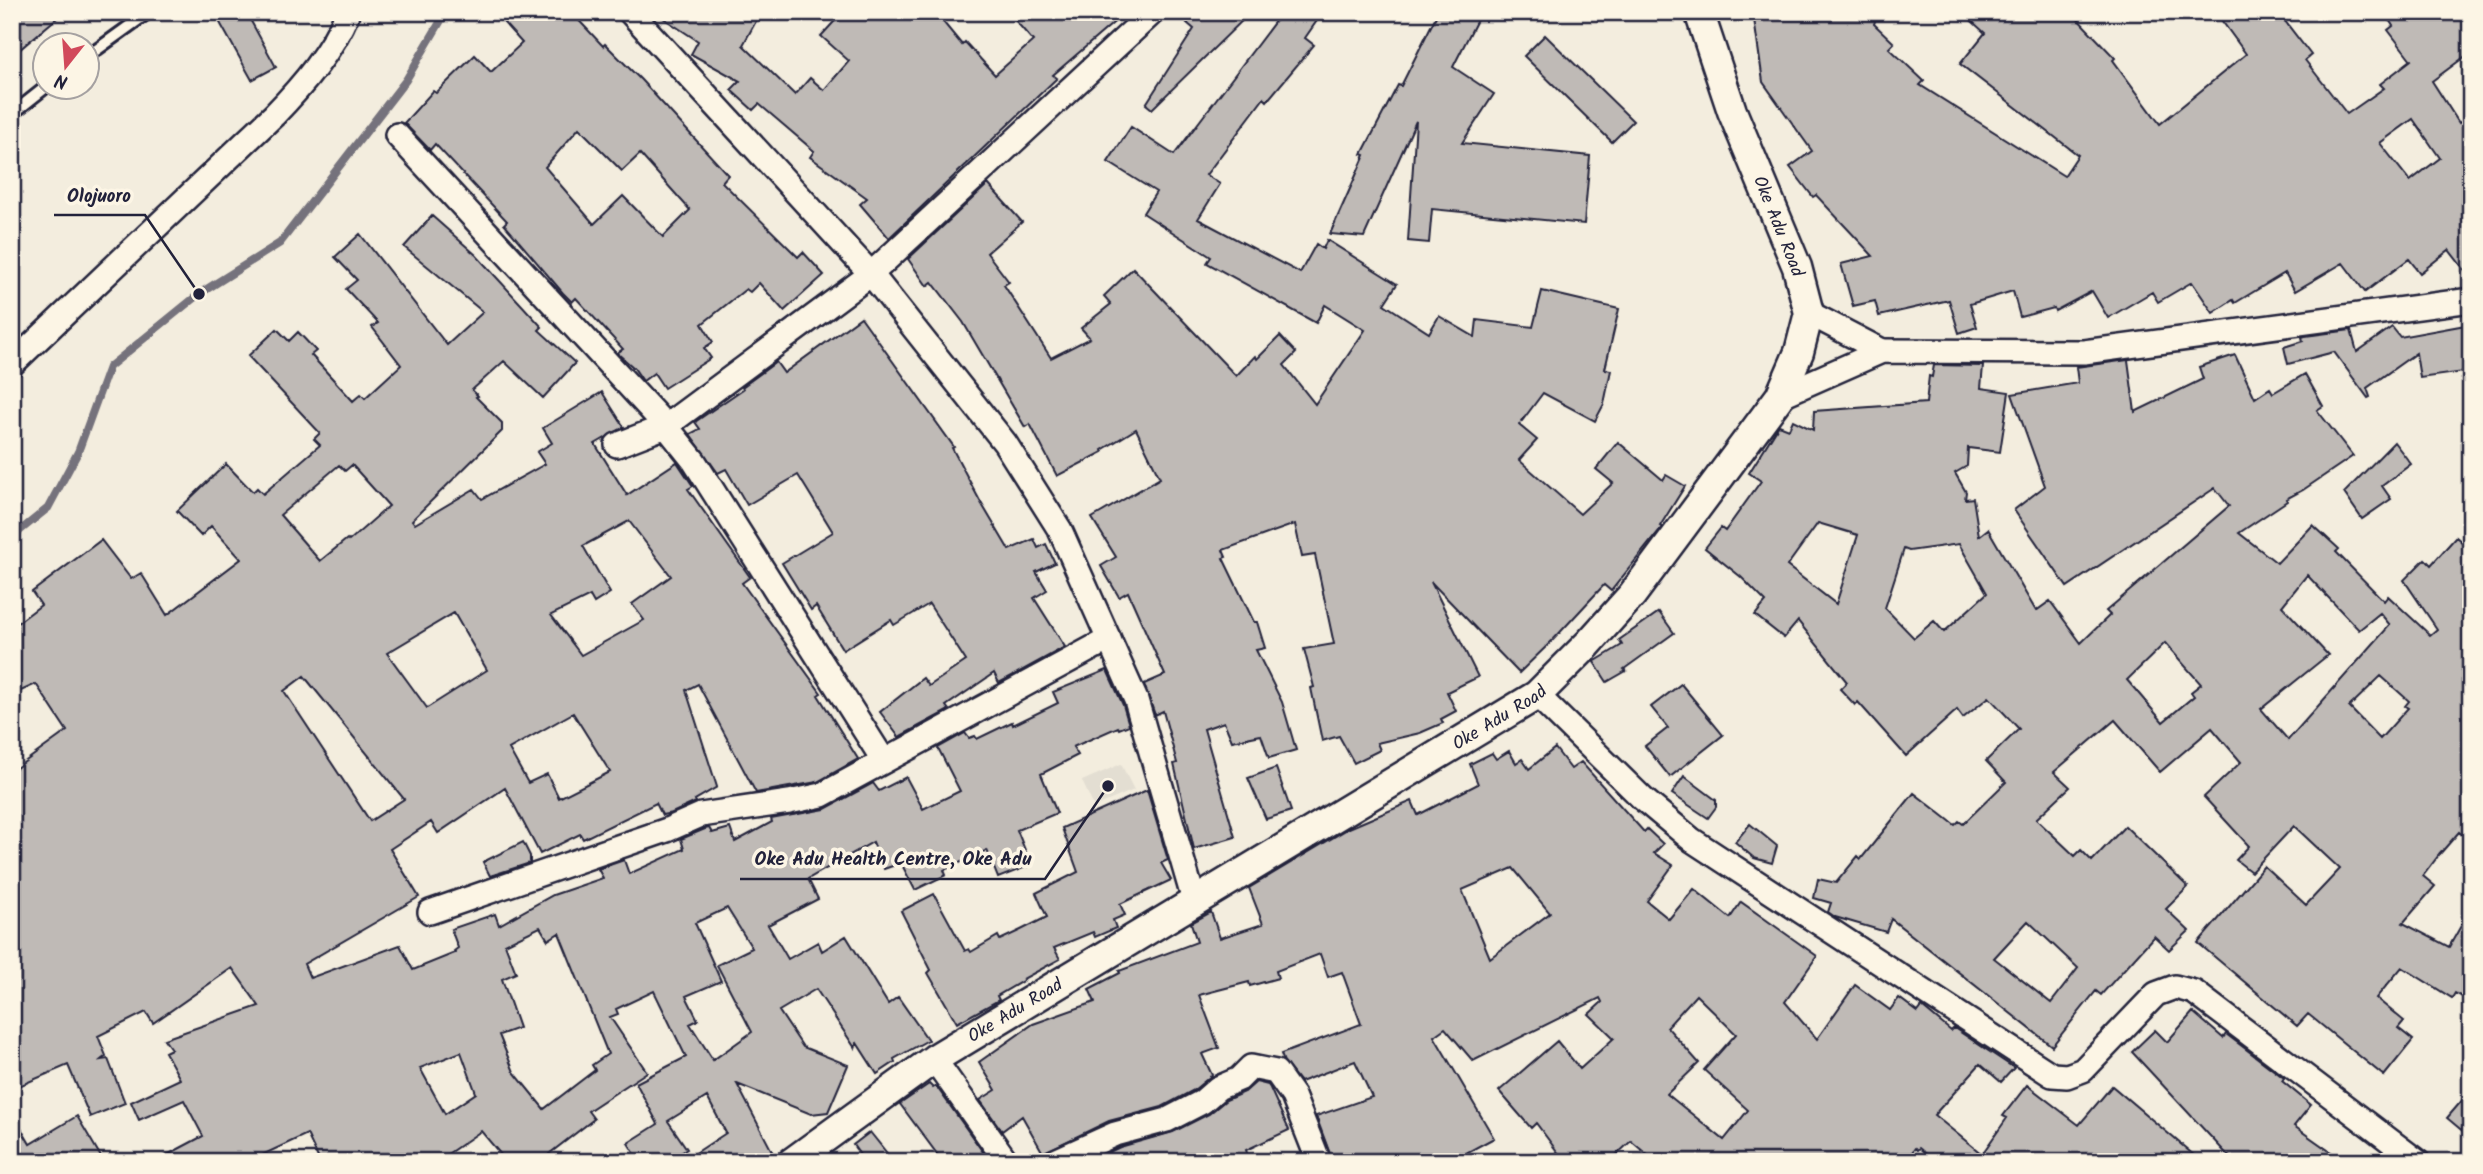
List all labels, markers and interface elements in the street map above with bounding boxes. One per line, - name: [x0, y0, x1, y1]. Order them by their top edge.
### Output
- north arrow: [32, 32, 102, 102]
- text: N: [51, 64, 72, 96]
- street label: Oke Adu Road: [1744, 172, 1811, 282]
- callout: Olojuoro: [54, 175, 145, 215]
- text: Olojuoro: [67, 182, 131, 212]
- street label: Oke Adu Road: [1447, 678, 1556, 759]
- callout: Oke Adu Health Centre, Oke Adu: [740, 839, 1045, 879]
- text: Oke Adu Health Centre, Oke Adu: [754, 845, 1032, 875]
- street label: Oke Adu Road: [963, 971, 1070, 1051]

